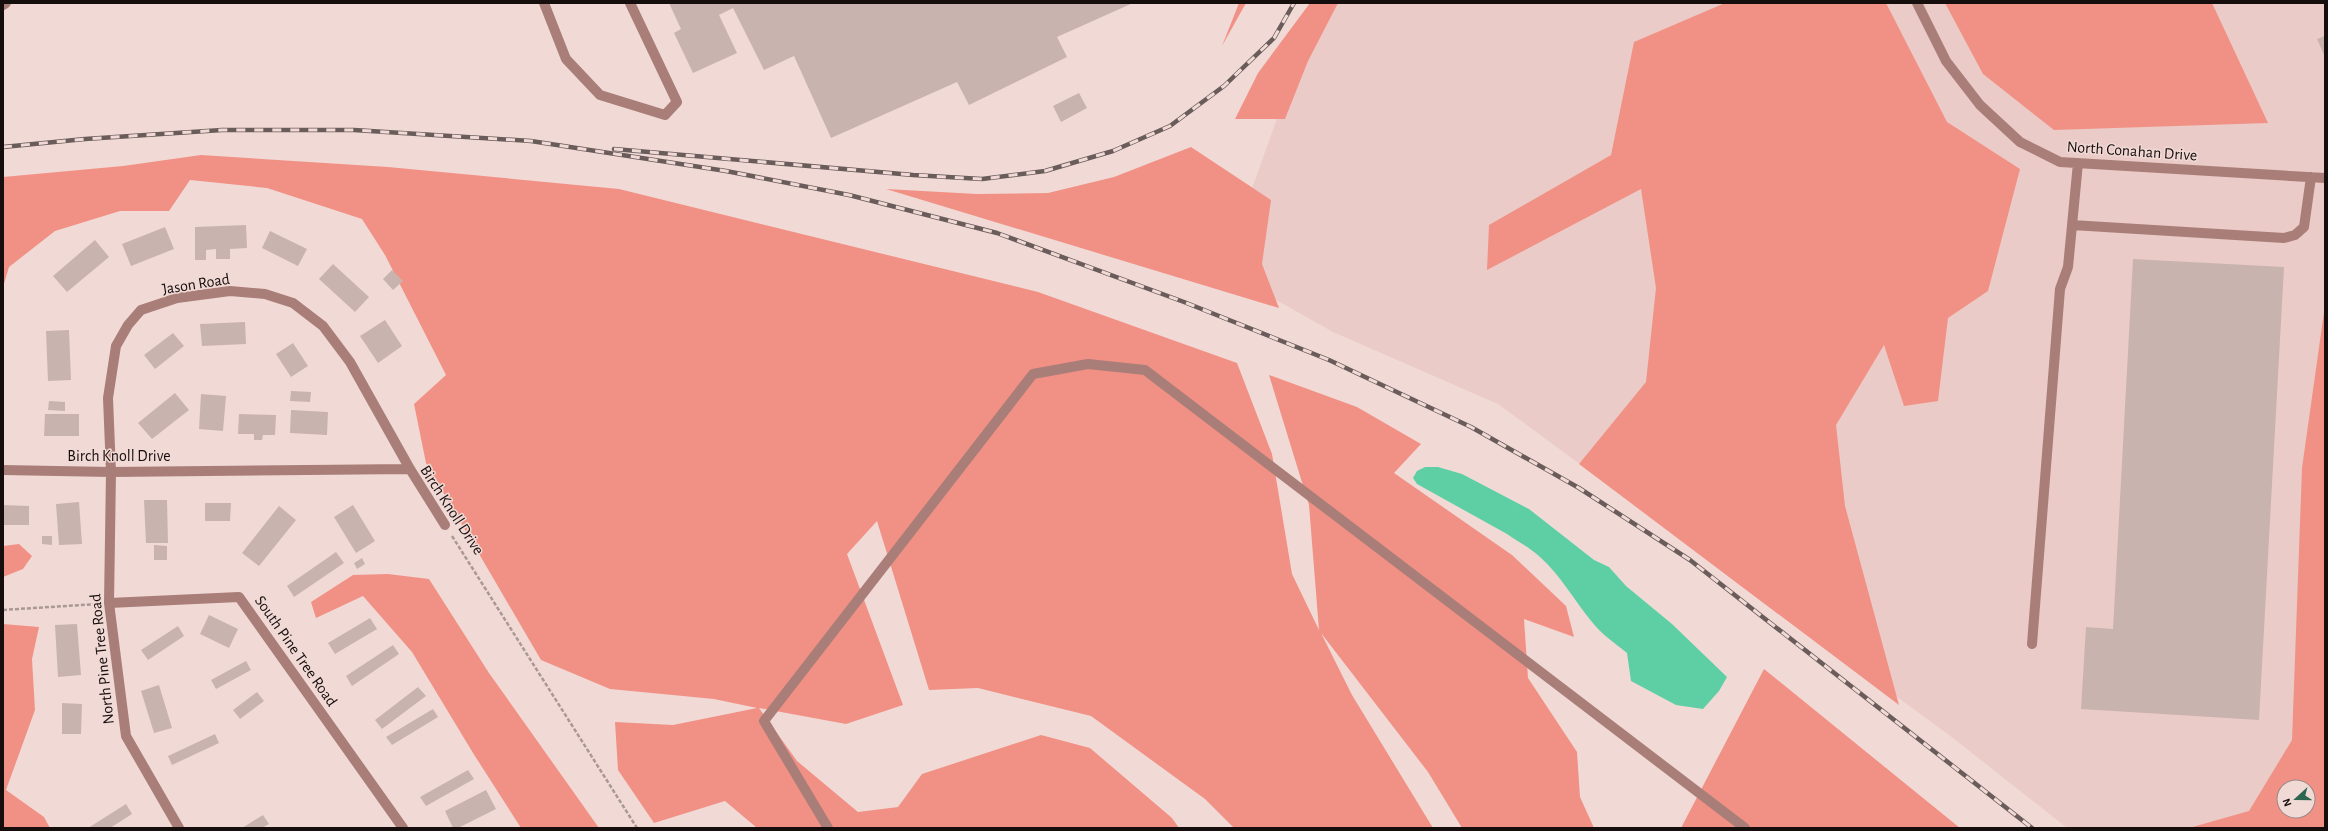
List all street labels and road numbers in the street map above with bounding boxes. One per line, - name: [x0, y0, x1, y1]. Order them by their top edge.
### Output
- street label: North Conahan Drive: [2066, 138, 2198, 164]
- street label: Jason Road: [161, 271, 231, 297]
- street label: Birch Knoll Drive: [67, 448, 171, 464]
- street label: Birch Knoll Drive: [417, 462, 487, 558]
- street label: North Pine Tree Road: [87, 593, 117, 725]
- street label: South Pine Tree Road: [252, 593, 340, 709]

